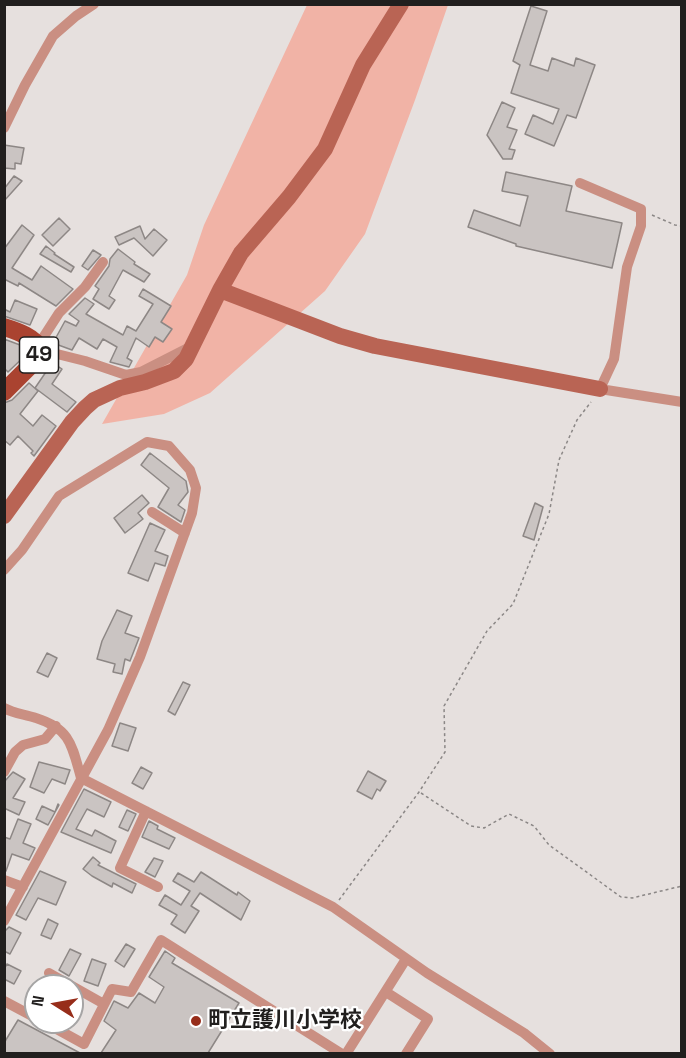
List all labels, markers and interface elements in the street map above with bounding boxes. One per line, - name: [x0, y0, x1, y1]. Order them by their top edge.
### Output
- road number: 49: [20, 337, 58, 373]
- north arrow: [24, 974, 84, 1034]
- text: N: [26, 994, 49, 1008]
- place label: 町立護川小学校: [208, 1008, 362, 1034]
- marker: 町立護川小学校: [189, 1014, 203, 1028]

